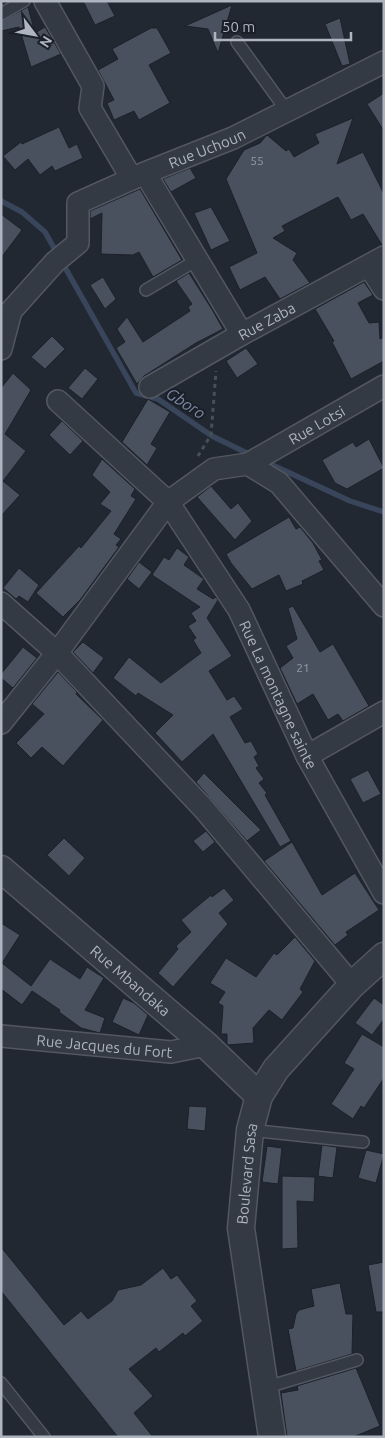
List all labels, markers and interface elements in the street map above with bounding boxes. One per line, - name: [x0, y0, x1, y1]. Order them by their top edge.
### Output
- north arrow: [10, 10, 60, 60]
- scale bar: [215, 10, 351, 42]
- text: 50 m: [222, 18, 255, 35]
- text: N: [36, 33, 56, 51]
- street label: Rue Uchoun: [166, 125, 248, 171]
- house number: 55: [250, 154, 264, 167]
- street label: Rue Zaba: [235, 298, 298, 343]
- water label: Gboro: [163, 384, 209, 422]
- street label: Rue Lotsi: [285, 402, 348, 448]
- street label: Rue La montagne sainte: [237, 618, 321, 772]
- house number: 21: [296, 661, 310, 674]
- street label: Rue Mbandaka: [87, 942, 174, 1019]
- street label: Rue Jacques du Fort: [36, 1031, 173, 1061]
- street label: Boulevard Sasa: [233, 1121, 260, 1225]

